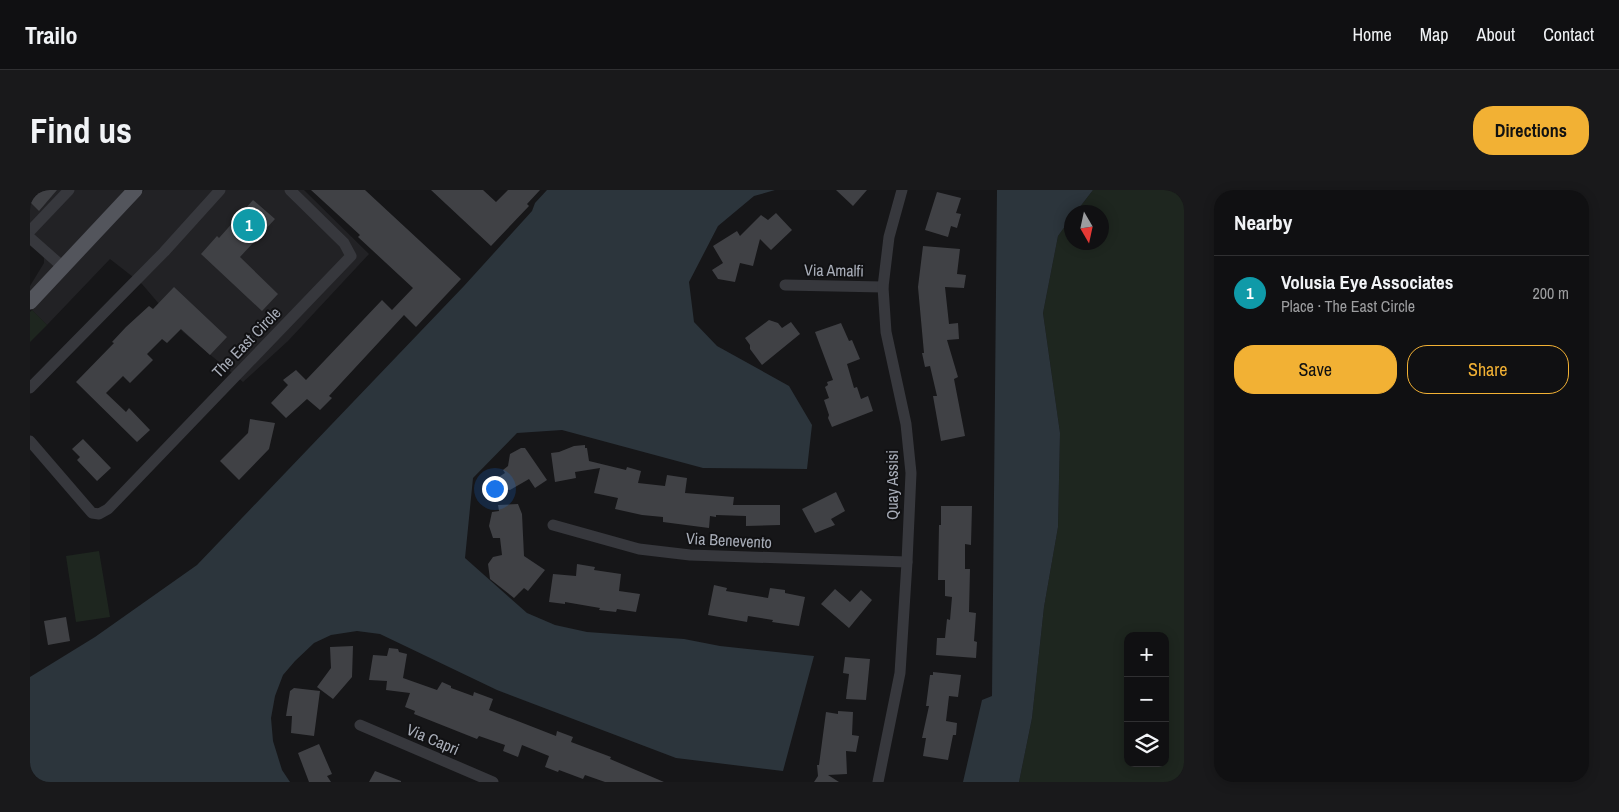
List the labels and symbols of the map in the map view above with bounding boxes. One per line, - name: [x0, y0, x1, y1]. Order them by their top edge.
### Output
- north arrow: [1064, 205, 1109, 250]
- pin: 1: [233, 206, 265, 244]
- street label: Via Amalfi: [804, 258, 864, 282]
- street label: The East Circle: [207, 302, 285, 382]
- street label: Quay Assisi: [881, 450, 903, 520]
- your location: [482, 476, 508, 502]
- street label: Via Benevento: [686, 527, 772, 553]
- street label: Via Capri: [403, 718, 463, 760]

